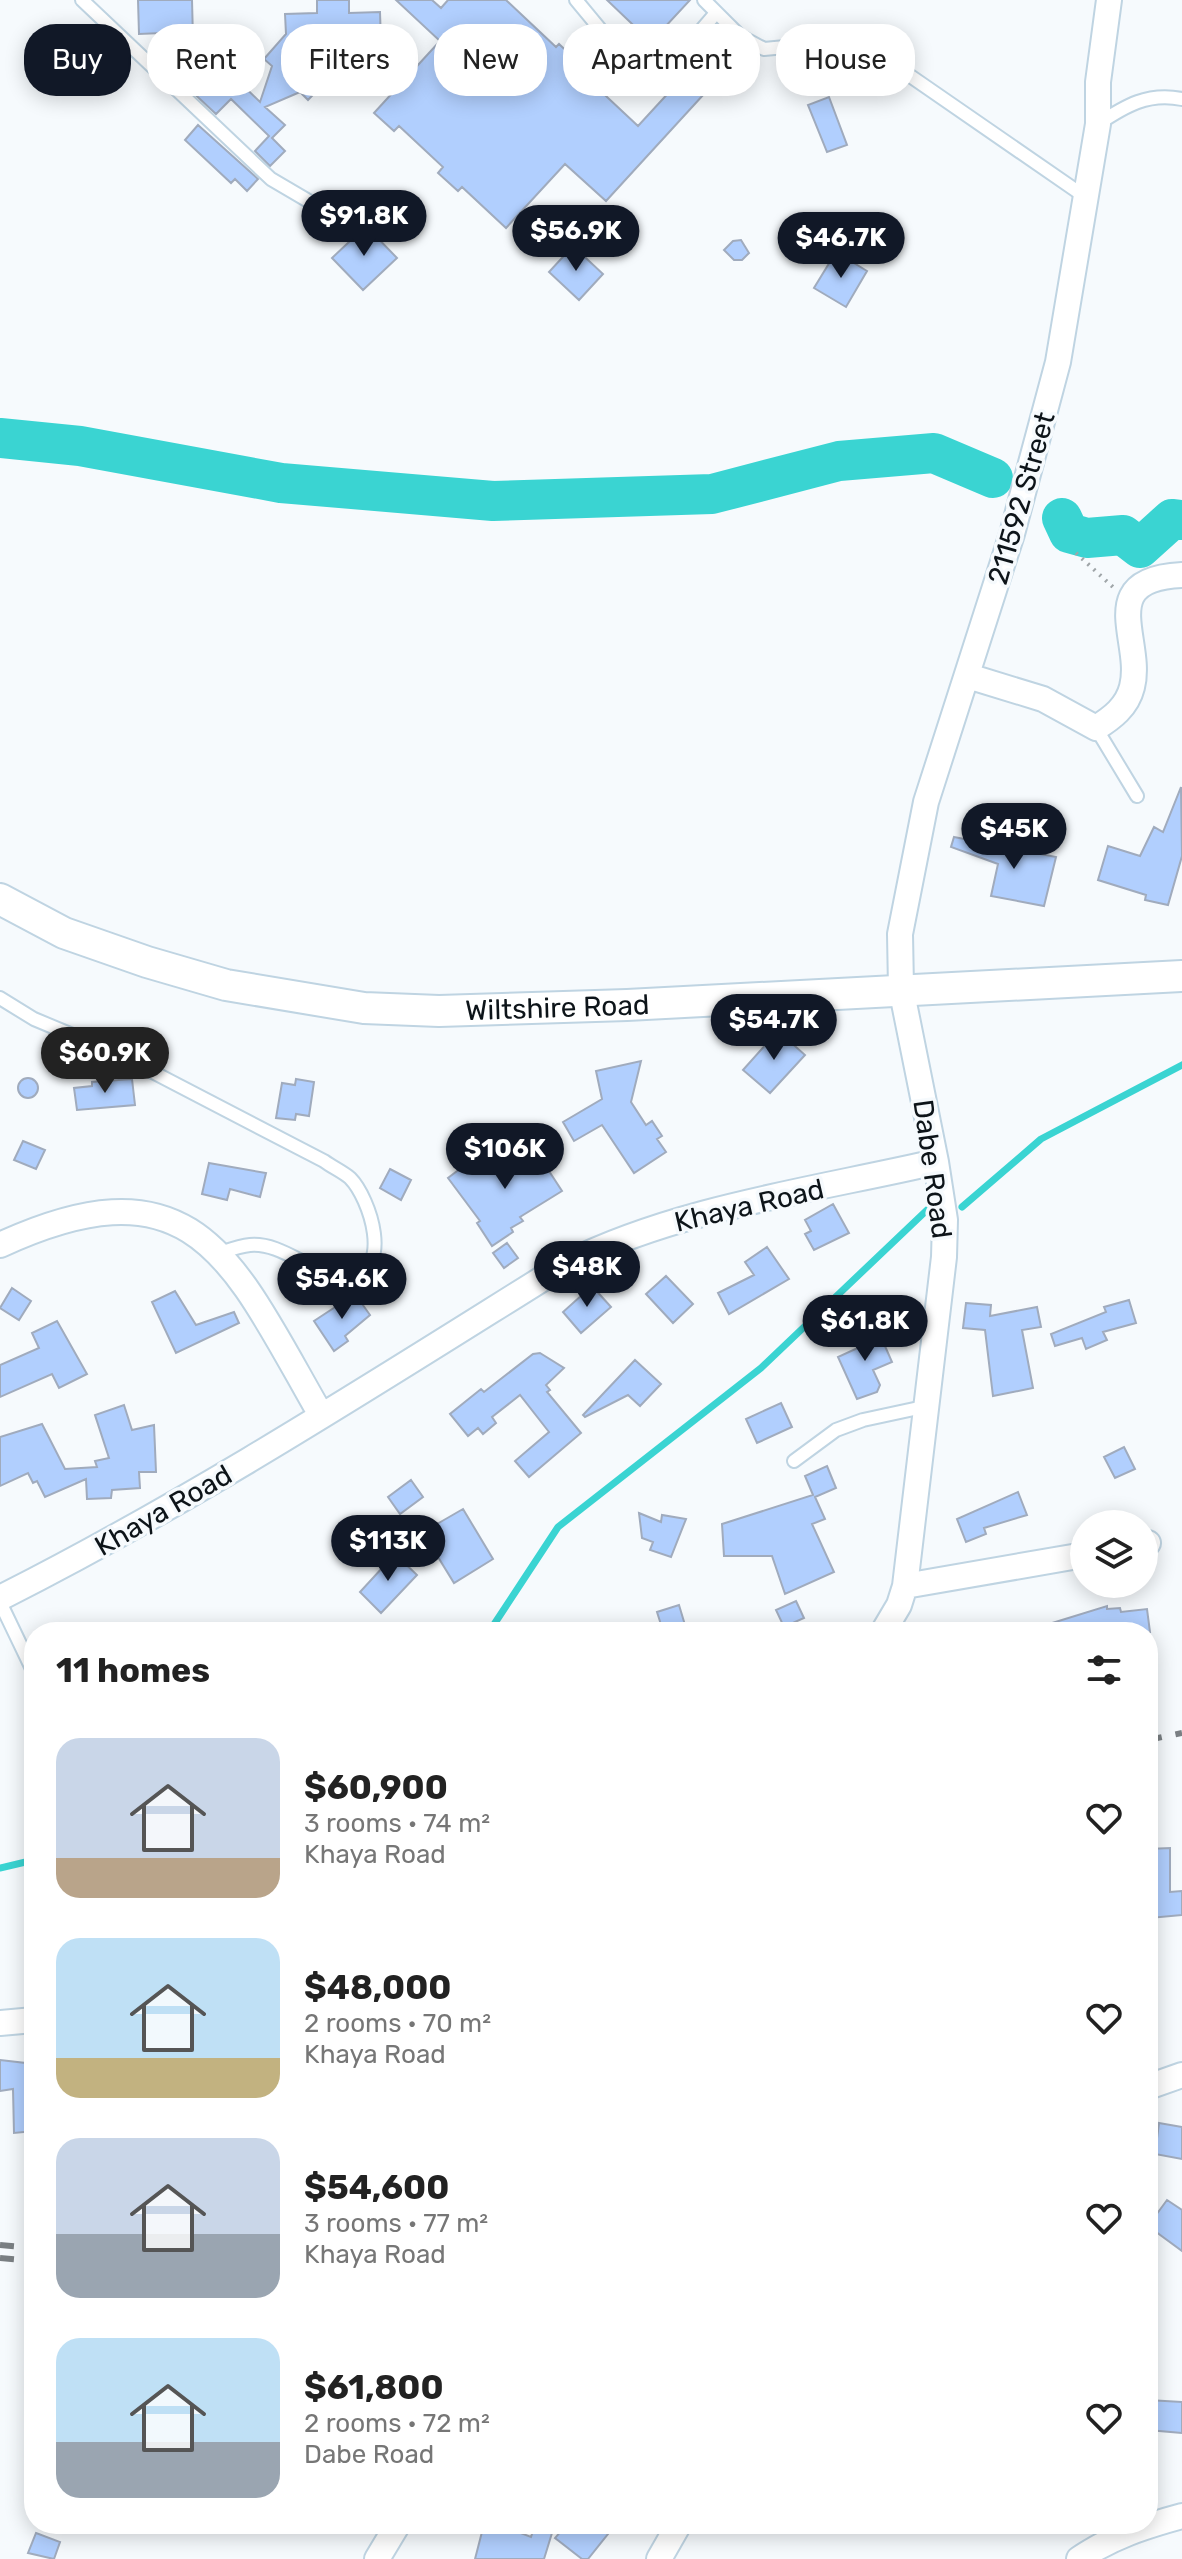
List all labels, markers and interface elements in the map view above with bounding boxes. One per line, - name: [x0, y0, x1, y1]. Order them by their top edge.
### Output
- chip: Buy: [24, 24, 131, 96]
- chip: Rent: [147, 24, 265, 96]
- chip: Filters: [281, 24, 418, 96]
- chip: New: [434, 24, 547, 96]
- chip: Apartment: [563, 24, 760, 96]
- chip: House: [776, 24, 915, 96]
- pin: $91.8K: [299, 190, 429, 258]
- text: $91.8K: [319, 200, 409, 231]
- pin: $56.9K: [511, 205, 641, 273]
- pin: $46.7K: [776, 212, 906, 280]
- text: $56.9K: [530, 215, 622, 246]
- text: $46.7K: [796, 222, 886, 253]
- street label: 211592 Street: [981, 408, 1062, 588]
- pin: $45K: [967, 803, 1061, 871]
- text: $45K: [979, 813, 1049, 844]
- street label: Wiltshire Road: [465, 988, 650, 1027]
- pin: $54.7K: [709, 994, 839, 1062]
- text: $54.7K: [729, 1004, 819, 1035]
- pin: $60.9K: [40, 1027, 170, 1095]
- text: $60.9K: [59, 1037, 151, 1068]
- street label: Dabe Road: [906, 1097, 959, 1241]
- pin: $106K: [449, 1123, 561, 1191]
- text: $106K: [464, 1133, 546, 1164]
- street label: Khaya Road: [671, 1172, 827, 1239]
- pin: $48K: [540, 1241, 634, 1309]
- text: $48K: [552, 1251, 622, 1282]
- pin: $54.6K: [277, 1253, 407, 1321]
- text: $54.6K: [295, 1263, 389, 1294]
- pin: $61.8K: [800, 1295, 930, 1363]
- text: $61.8K: [821, 1305, 909, 1336]
- street label: Khaya Road: [89, 1458, 238, 1563]
- map controls: [1070, 1510, 1158, 1598]
- button: layers: [1070, 1510, 1158, 1598]
- pin: $113K: [332, 1515, 444, 1583]
- text: $113K: [349, 1525, 427, 1556]
- icon: filters: [1082, 1648, 1126, 1692]
- text: 11 homes: [56, 1650, 210, 1691]
- text: $60,900: [304, 1767, 448, 1808]
- icon: home: [120, 1770, 216, 1866]
- icon: heart: [1082, 1796, 1126, 1840]
- text: 3 rooms · 74 m²: [304, 1808, 490, 1839]
- text: Khaya Road: [304, 1839, 446, 1870]
- text: $48,000: [304, 1967, 451, 2008]
- icon: home: [120, 1970, 216, 2066]
- icon: heart: [1082, 1996, 1126, 2040]
- text: 2 rooms · 70 m²: [304, 2008, 491, 2039]
- text: Khaya Road: [304, 2039, 446, 2070]
- text: $54,600: [304, 2167, 449, 2208]
- icon: home: [120, 2170, 216, 2266]
- icon: heart: [1082, 2196, 1126, 2240]
- text: 3 rooms · 77 m²: [304, 2208, 488, 2239]
- text: Khaya Road: [304, 2239, 446, 2270]
- text: $61,800: [304, 2367, 444, 2408]
- icon: home: [120, 2370, 216, 2466]
- icon: heart: [1082, 2396, 1126, 2440]
- text: 2 rooms · 72 m²: [304, 2408, 490, 2439]
- text: Dabe Road: [304, 2439, 434, 2470]

